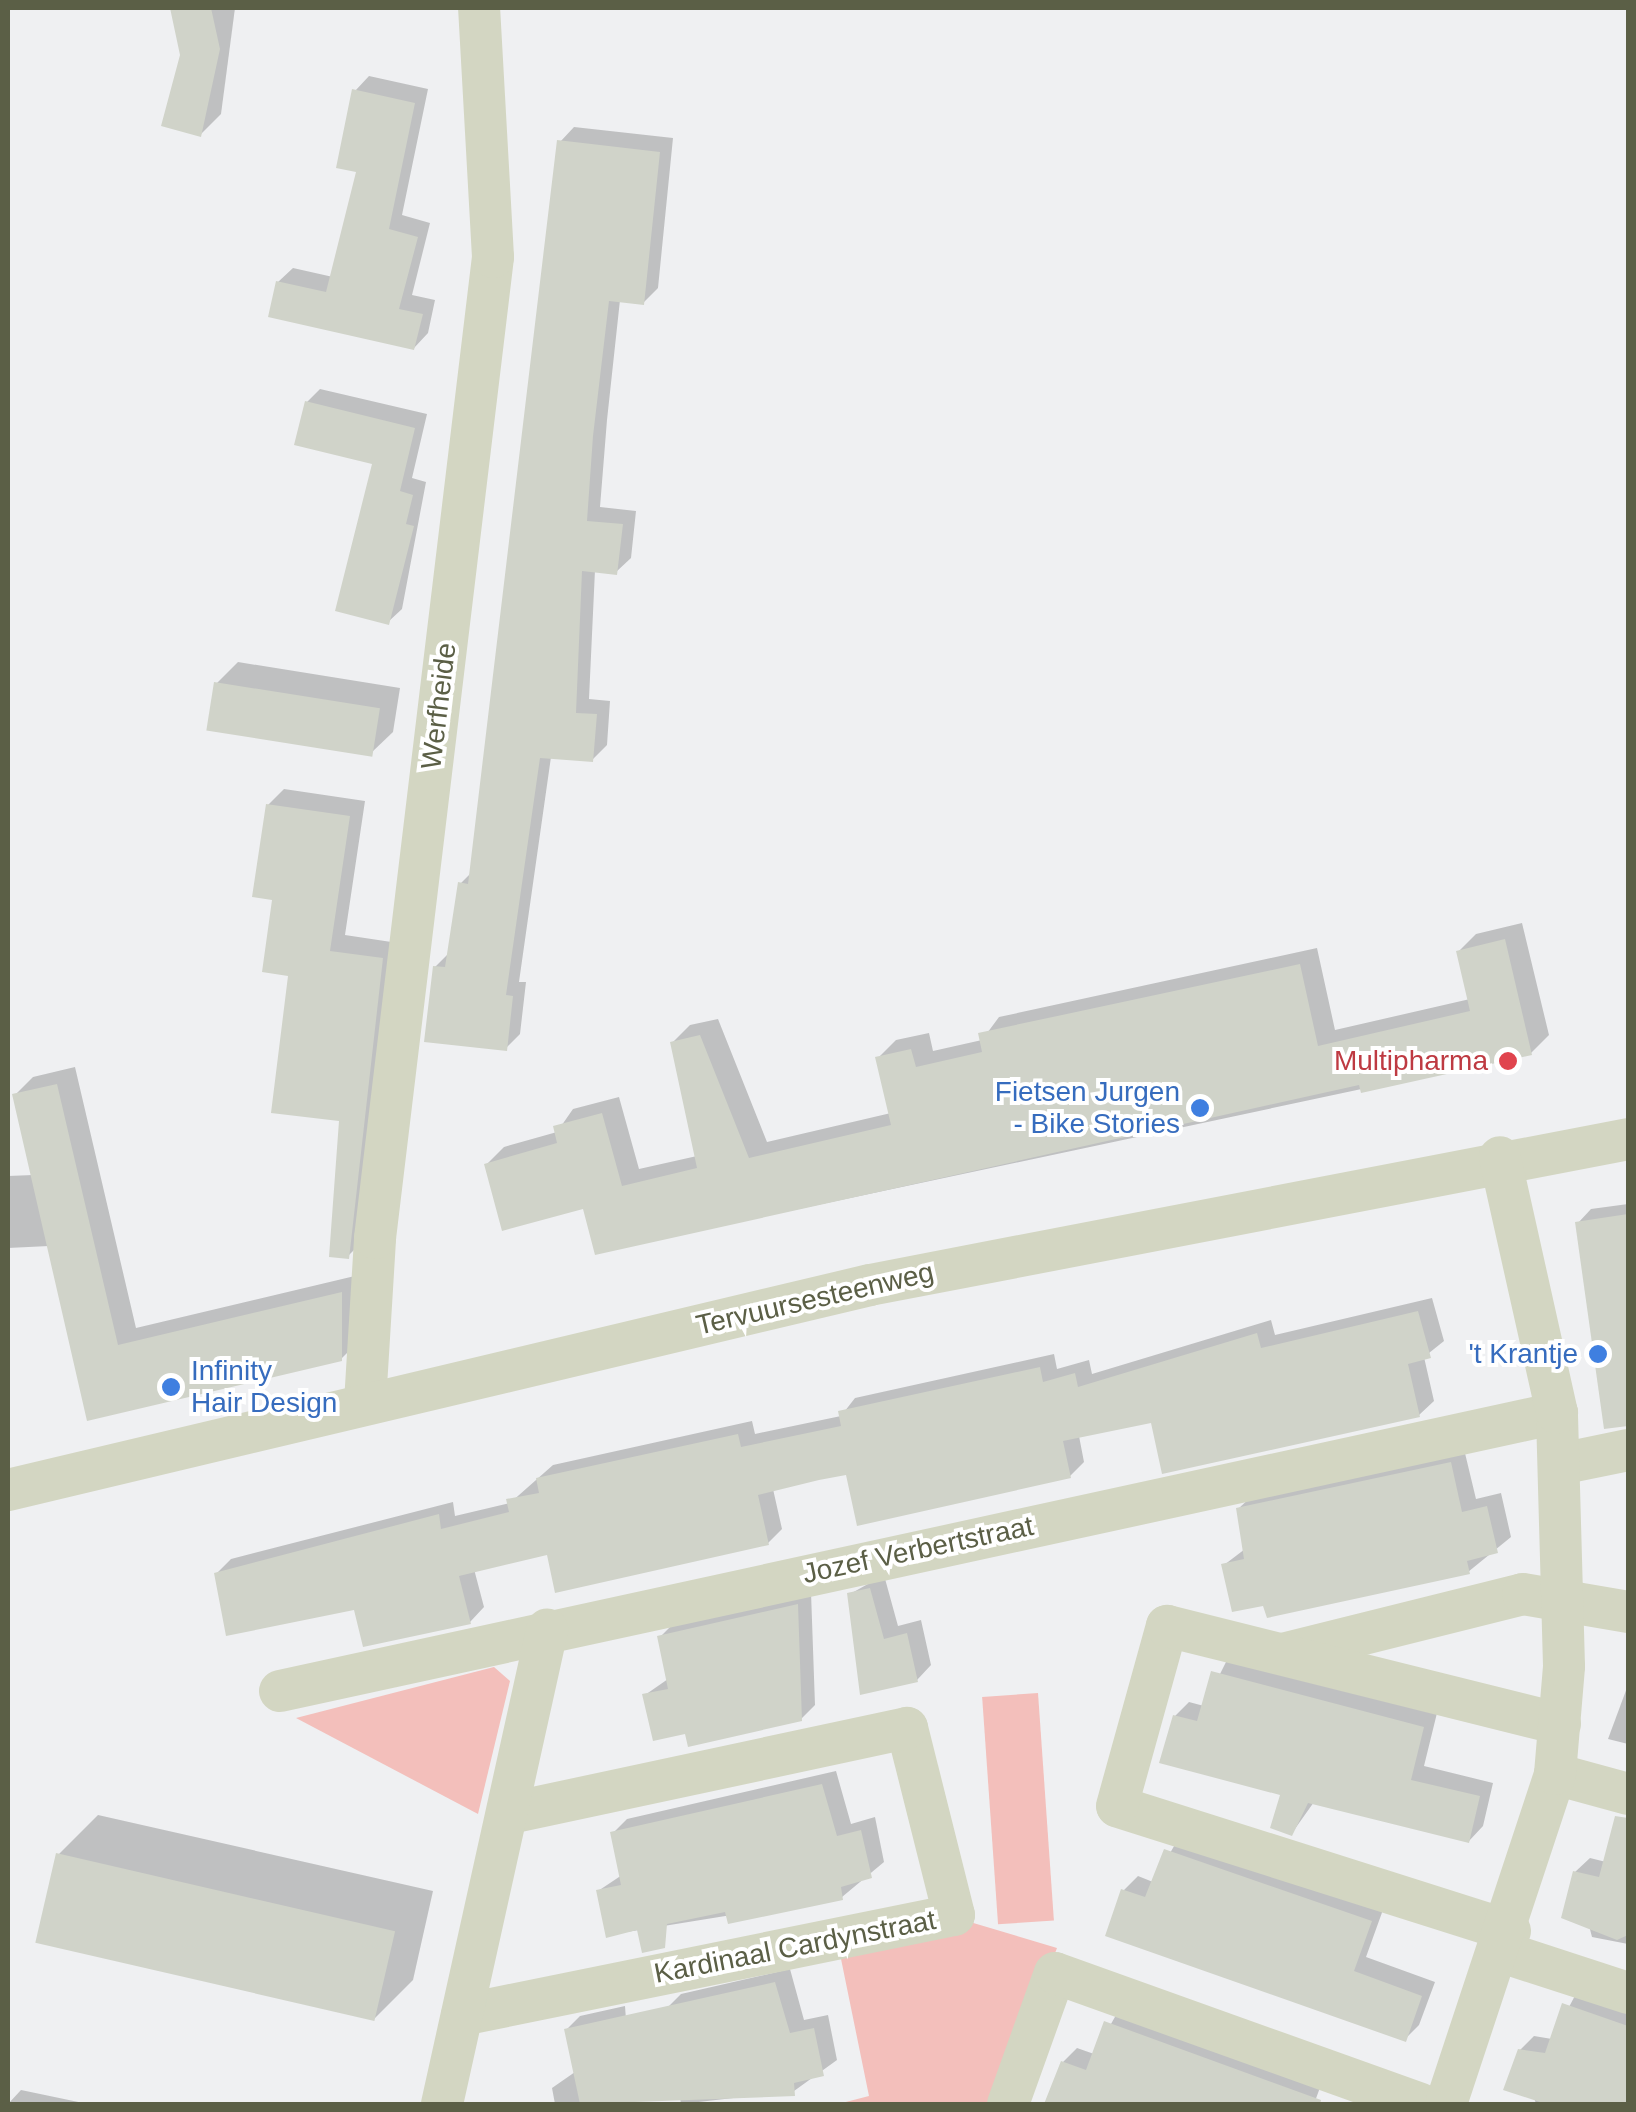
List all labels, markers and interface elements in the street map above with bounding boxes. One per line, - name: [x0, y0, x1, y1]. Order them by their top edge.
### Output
- street label: Werfheide: [415, 641, 463, 771]
- place label: Multipharma: [1334, 1044, 1488, 1078]
- marker: Multipharma: [1497, 1050, 1519, 1072]
- place label: Fietsen Jurgen - Bike Stories: [995, 1075, 1180, 1141]
- marker: Fietsen Jurgen - Bike Stories: [1189, 1097, 1211, 1119]
- street label: Tervuursesteenweg: [693, 1255, 937, 1343]
- place label: 't Krantje: [1468, 1337, 1578, 1371]
- marker: 't Krantje: [1587, 1343, 1609, 1365]
- place label: Infinity Hair Design: [191, 1354, 337, 1420]
- marker: Infinity Hair Design: [160, 1376, 182, 1398]
- street label: Jozef Verbertstraat: [800, 1509, 1036, 1591]
- street label: Kardinaal Cardynstraat: [651, 1903, 939, 1991]

